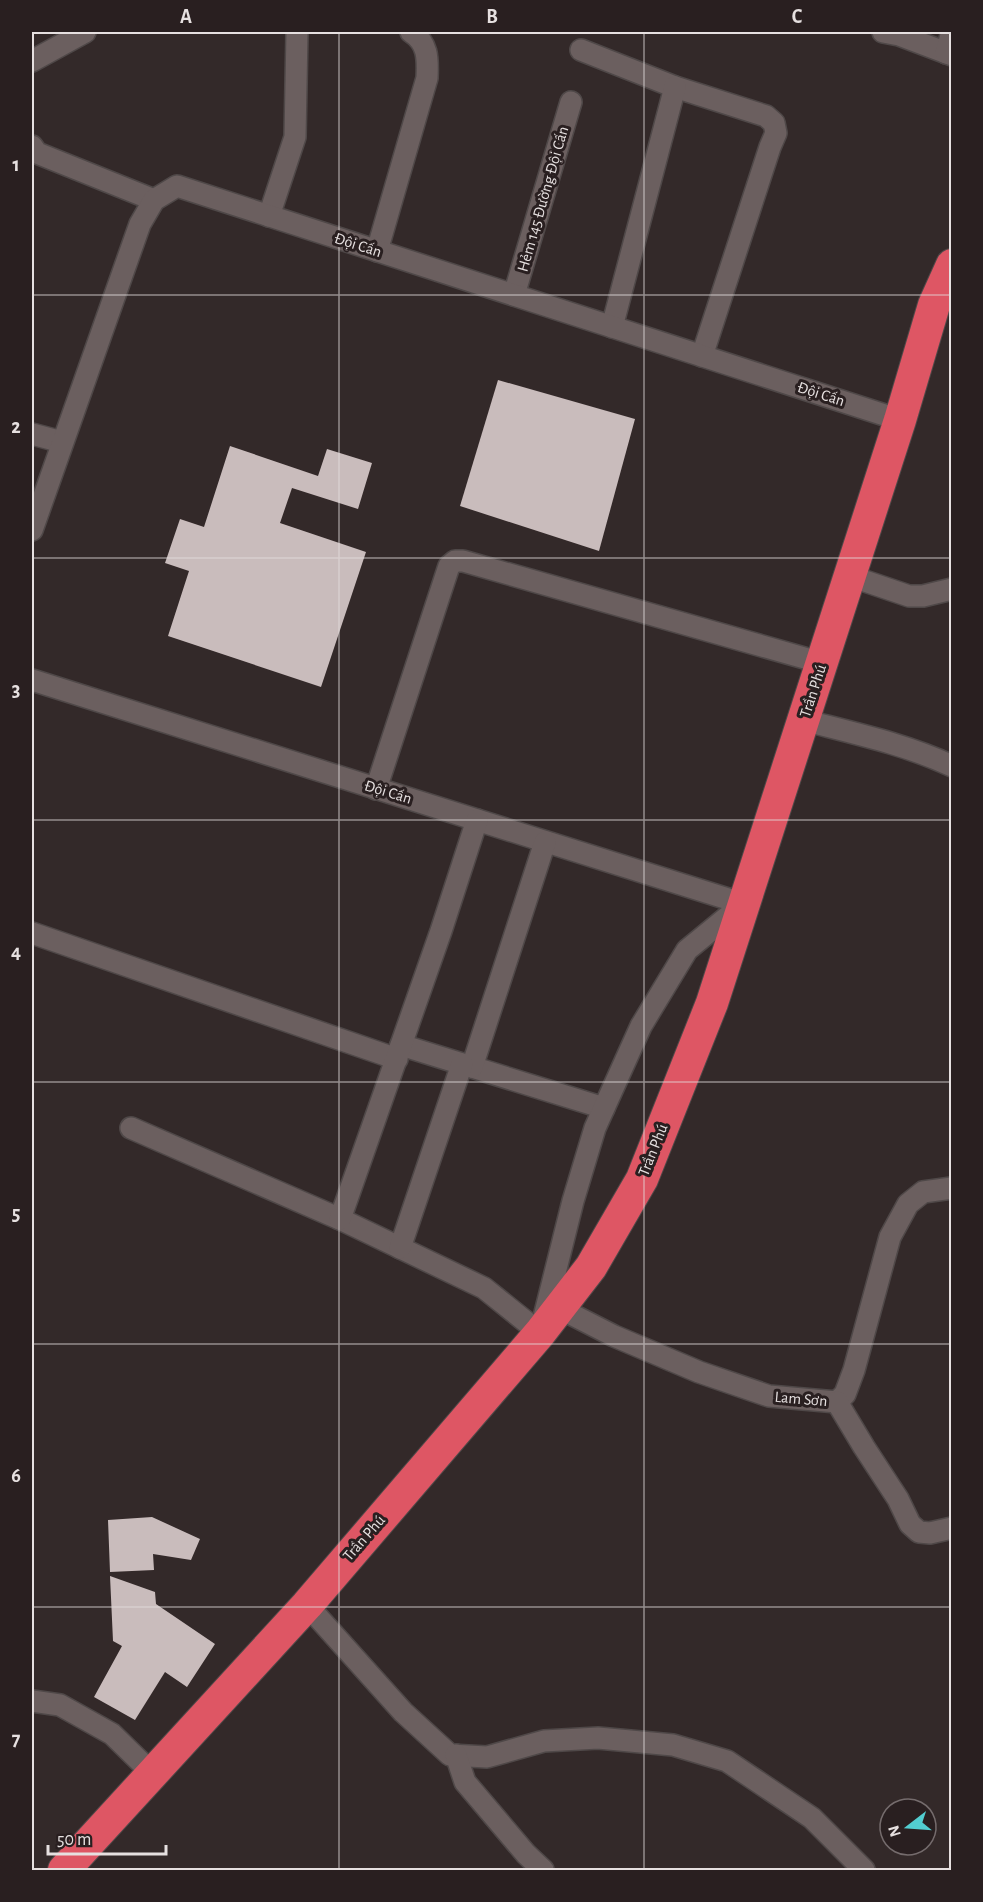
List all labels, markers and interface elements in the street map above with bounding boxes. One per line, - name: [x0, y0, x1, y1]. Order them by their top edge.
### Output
- text: A: [180, 7, 192, 27]
- text: B: [486, 7, 498, 27]
- text: C: [792, 7, 803, 27]
- street label: Hẻm 145 Đường Đội Cấn: [515, 124, 571, 274]
- text: 1: [12, 155, 20, 175]
- street label: Đội Cấn: [332, 230, 384, 260]
- street label: Đội Cấn: [795, 379, 847, 409]
- text: 2: [11, 417, 21, 437]
- street label: Trần Phú: [797, 662, 829, 720]
- text: 3: [12, 680, 20, 700]
- street label: Đội Cấn: [362, 777, 414, 807]
- text: 4: [11, 942, 21, 962]
- street label: Trần Phú: [635, 1122, 671, 1178]
- text: 5: [12, 1204, 20, 1224]
- street label: Lam Sơn: [774, 1389, 828, 1409]
- text: 6: [11, 1466, 21, 1486]
- street label: Trần Phú: [340, 1512, 388, 1564]
- text: 7: [12, 1729, 21, 1749]
- north arrow: [878, 1797, 938, 1857]
- scale bar: [48, 1818, 166, 1856]
- text: N: [885, 1823, 904, 1839]
- text: 50 m: [57, 1831, 91, 1849]

